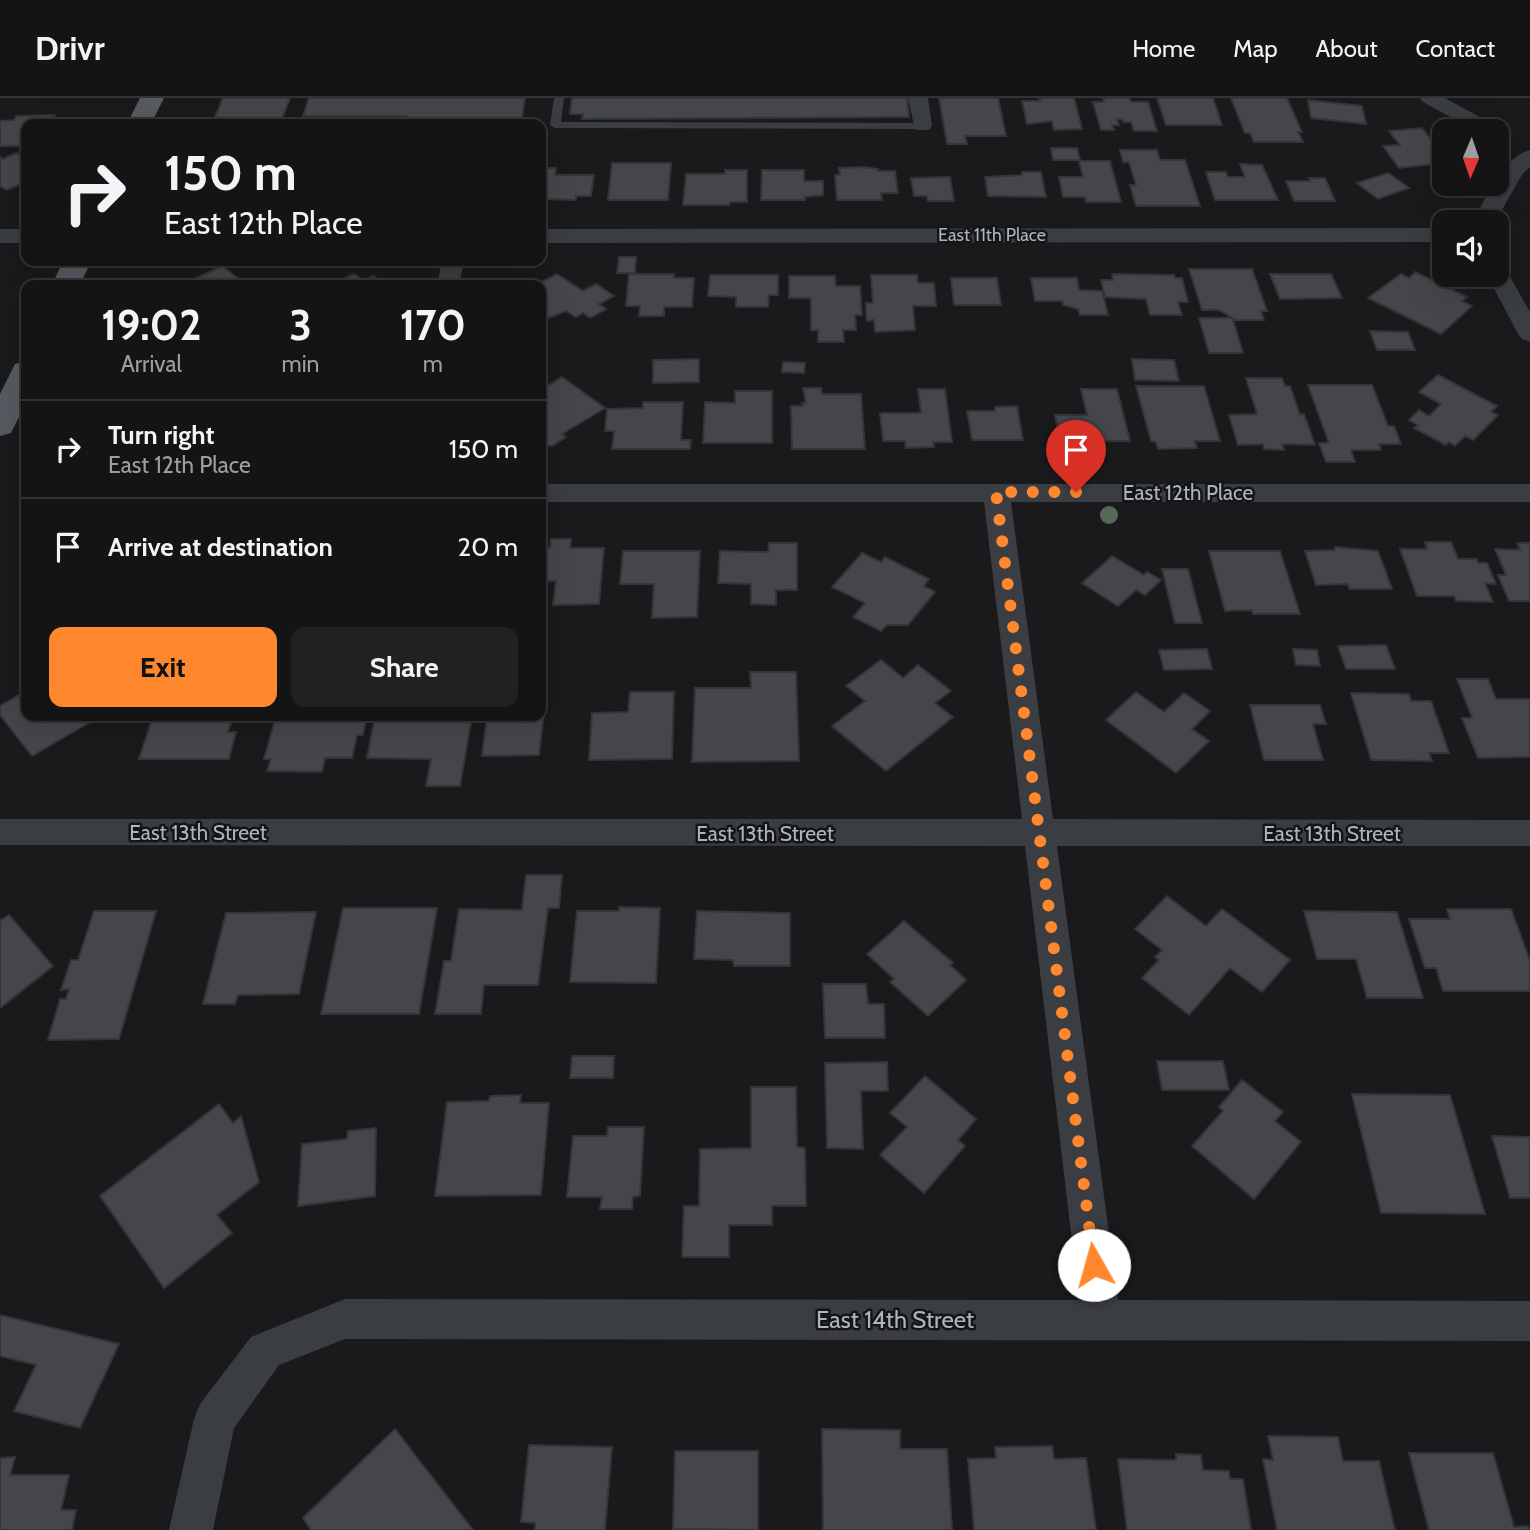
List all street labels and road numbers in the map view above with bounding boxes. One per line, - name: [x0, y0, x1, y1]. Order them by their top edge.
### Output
- street label: East 11th Place: [938, 224, 1046, 246]
- street label: East 12th Place: [1123, 480, 1253, 505]
- street label: East 13th Street: [129, 820, 267, 845]
- street label: East 13th Street: [696, 821, 834, 846]
- street label: East 13th Street: [1263, 821, 1401, 846]
- street label: East 14th Street: [816, 1305, 974, 1334]

